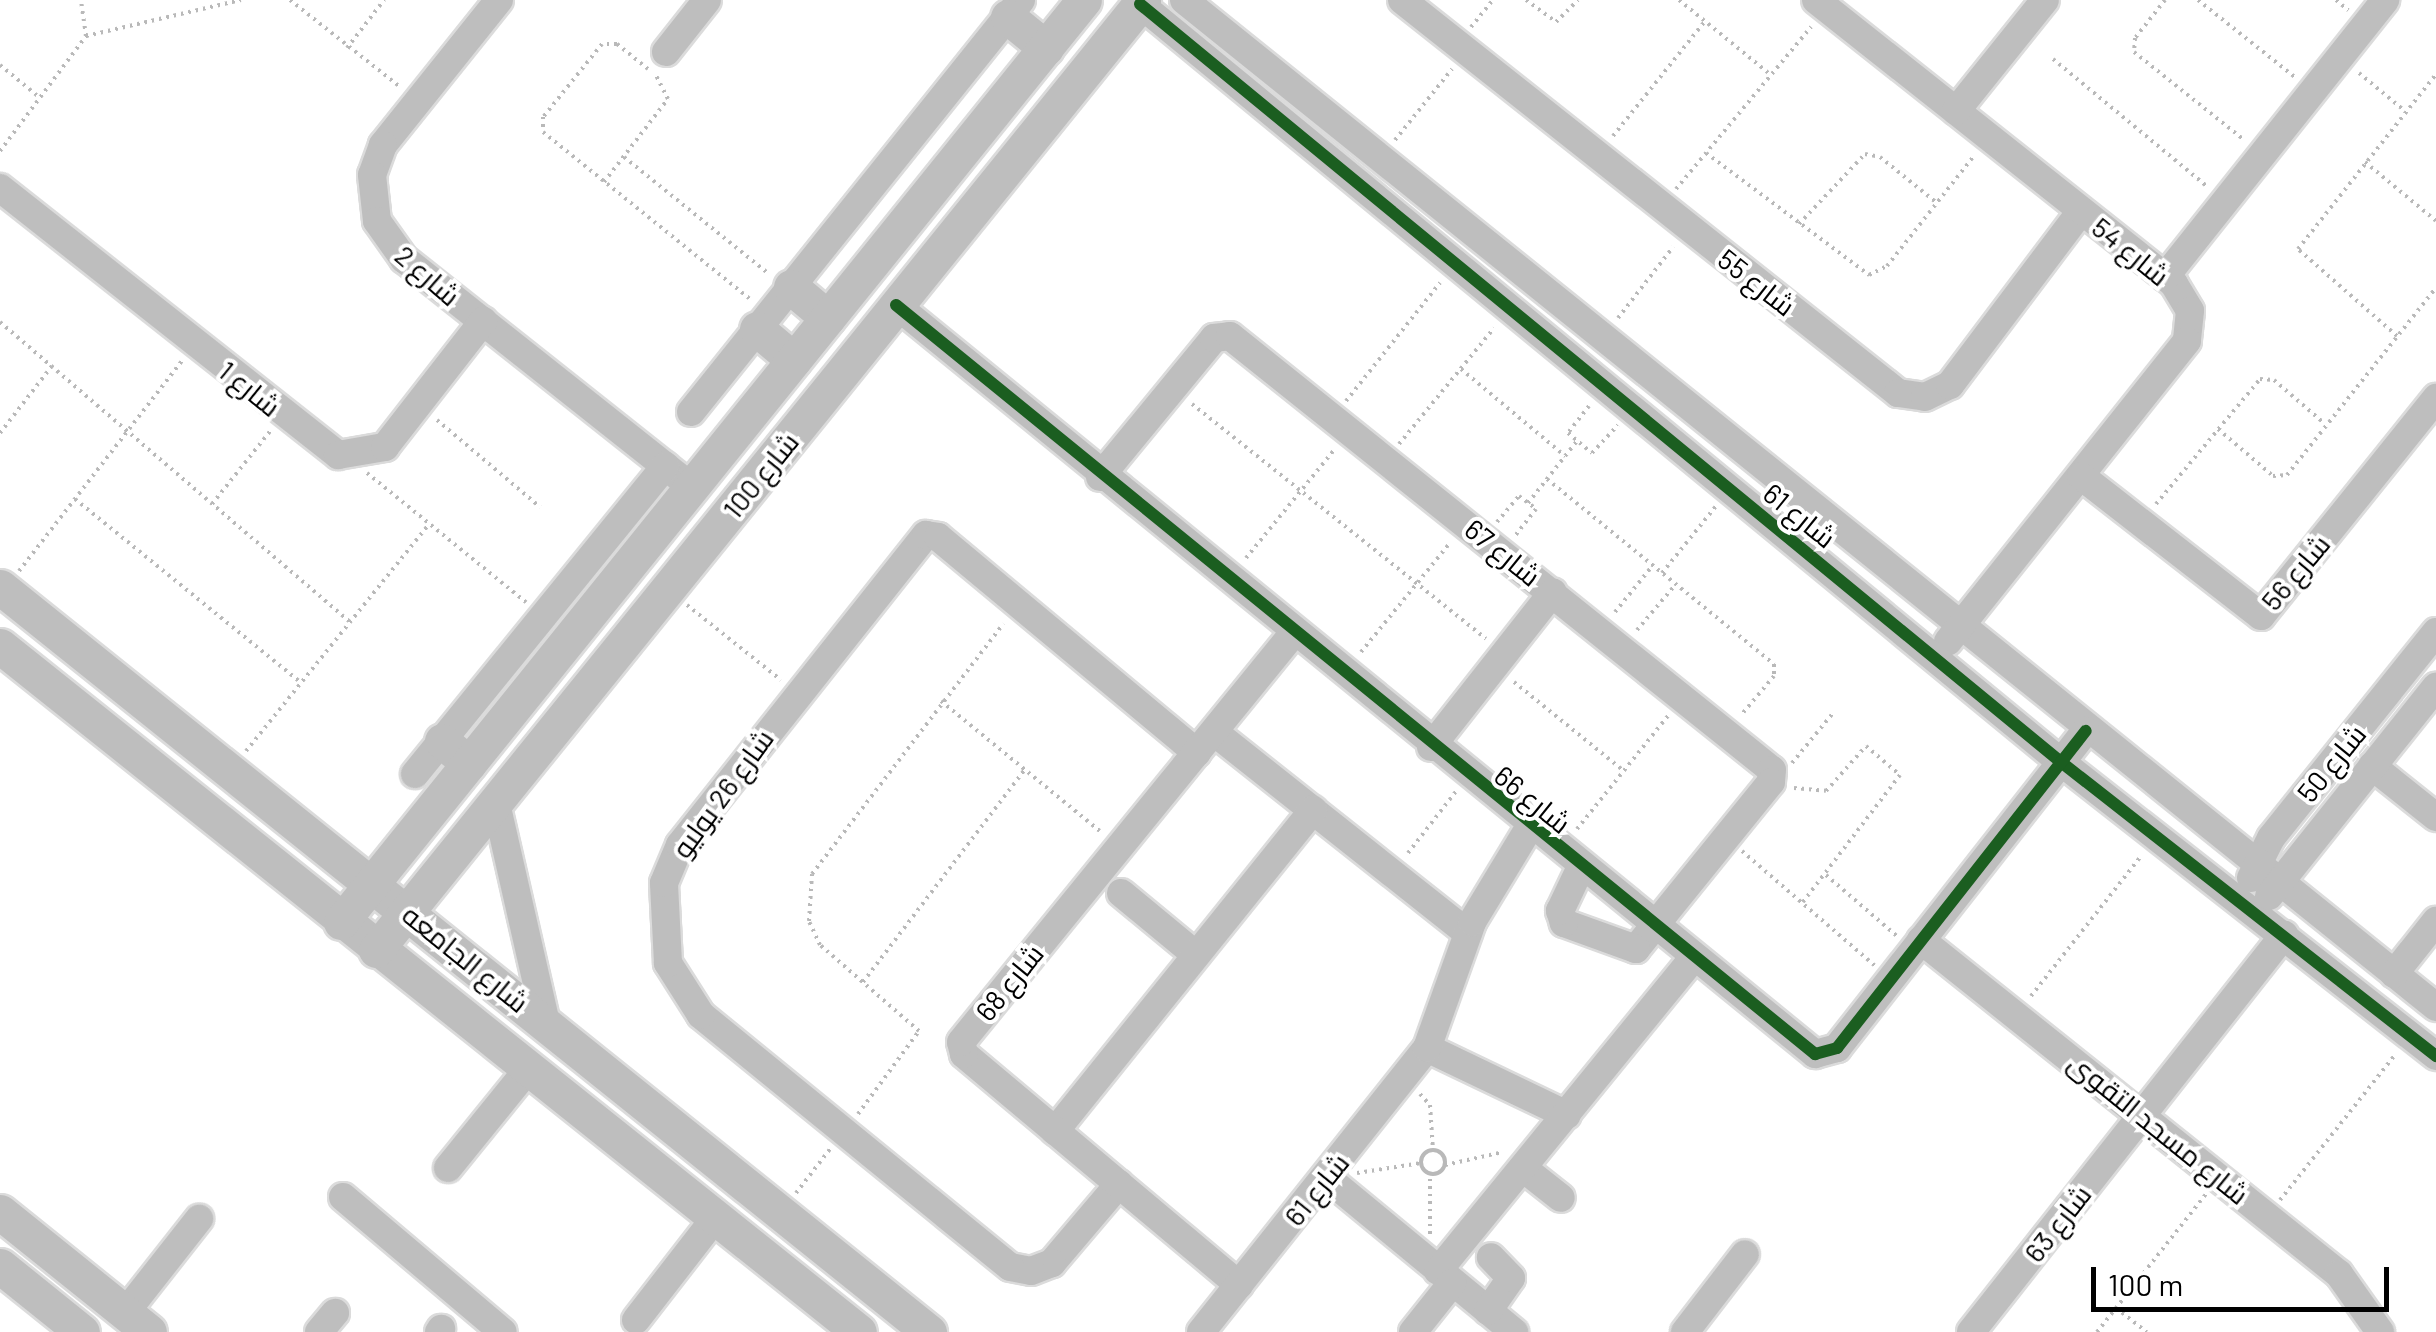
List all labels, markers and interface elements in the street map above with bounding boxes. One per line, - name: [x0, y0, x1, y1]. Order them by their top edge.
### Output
- street label: شارع 54: [2086, 210, 2176, 292]
- street label: شارع 2: [389, 238, 467, 312]
- street label: شارع 55: [1712, 241, 1802, 323]
- street label: شارع 1: [212, 353, 288, 423]
- street label: شارع 100: [715, 425, 805, 525]
- street label: شارع 61: [1757, 476, 1843, 554]
- street label: شارع 67: [1458, 511, 1548, 593]
- street label: شارع 56: [2254, 527, 2336, 617]
- street label: شارع 50: [2290, 717, 2372, 809]
- street label: شارع 26 يوليو: [664, 722, 780, 864]
- street label: شارع 66: [1488, 758, 1578, 840]
- street label: شارع الجامعه: [396, 897, 536, 1019]
- street label: شارع 68: [968, 937, 1050, 1027]
- street label: شارع مسجد التقوى: [2062, 1045, 2256, 1211]
- street label: شارع 61: [1277, 1146, 1355, 1232]
- street label: شارع 63: [2016, 1178, 2098, 1268]
- scale bar: [2096, 1247, 2394, 1309]
- text: 100 m: [2108, 1266, 2183, 1302]

